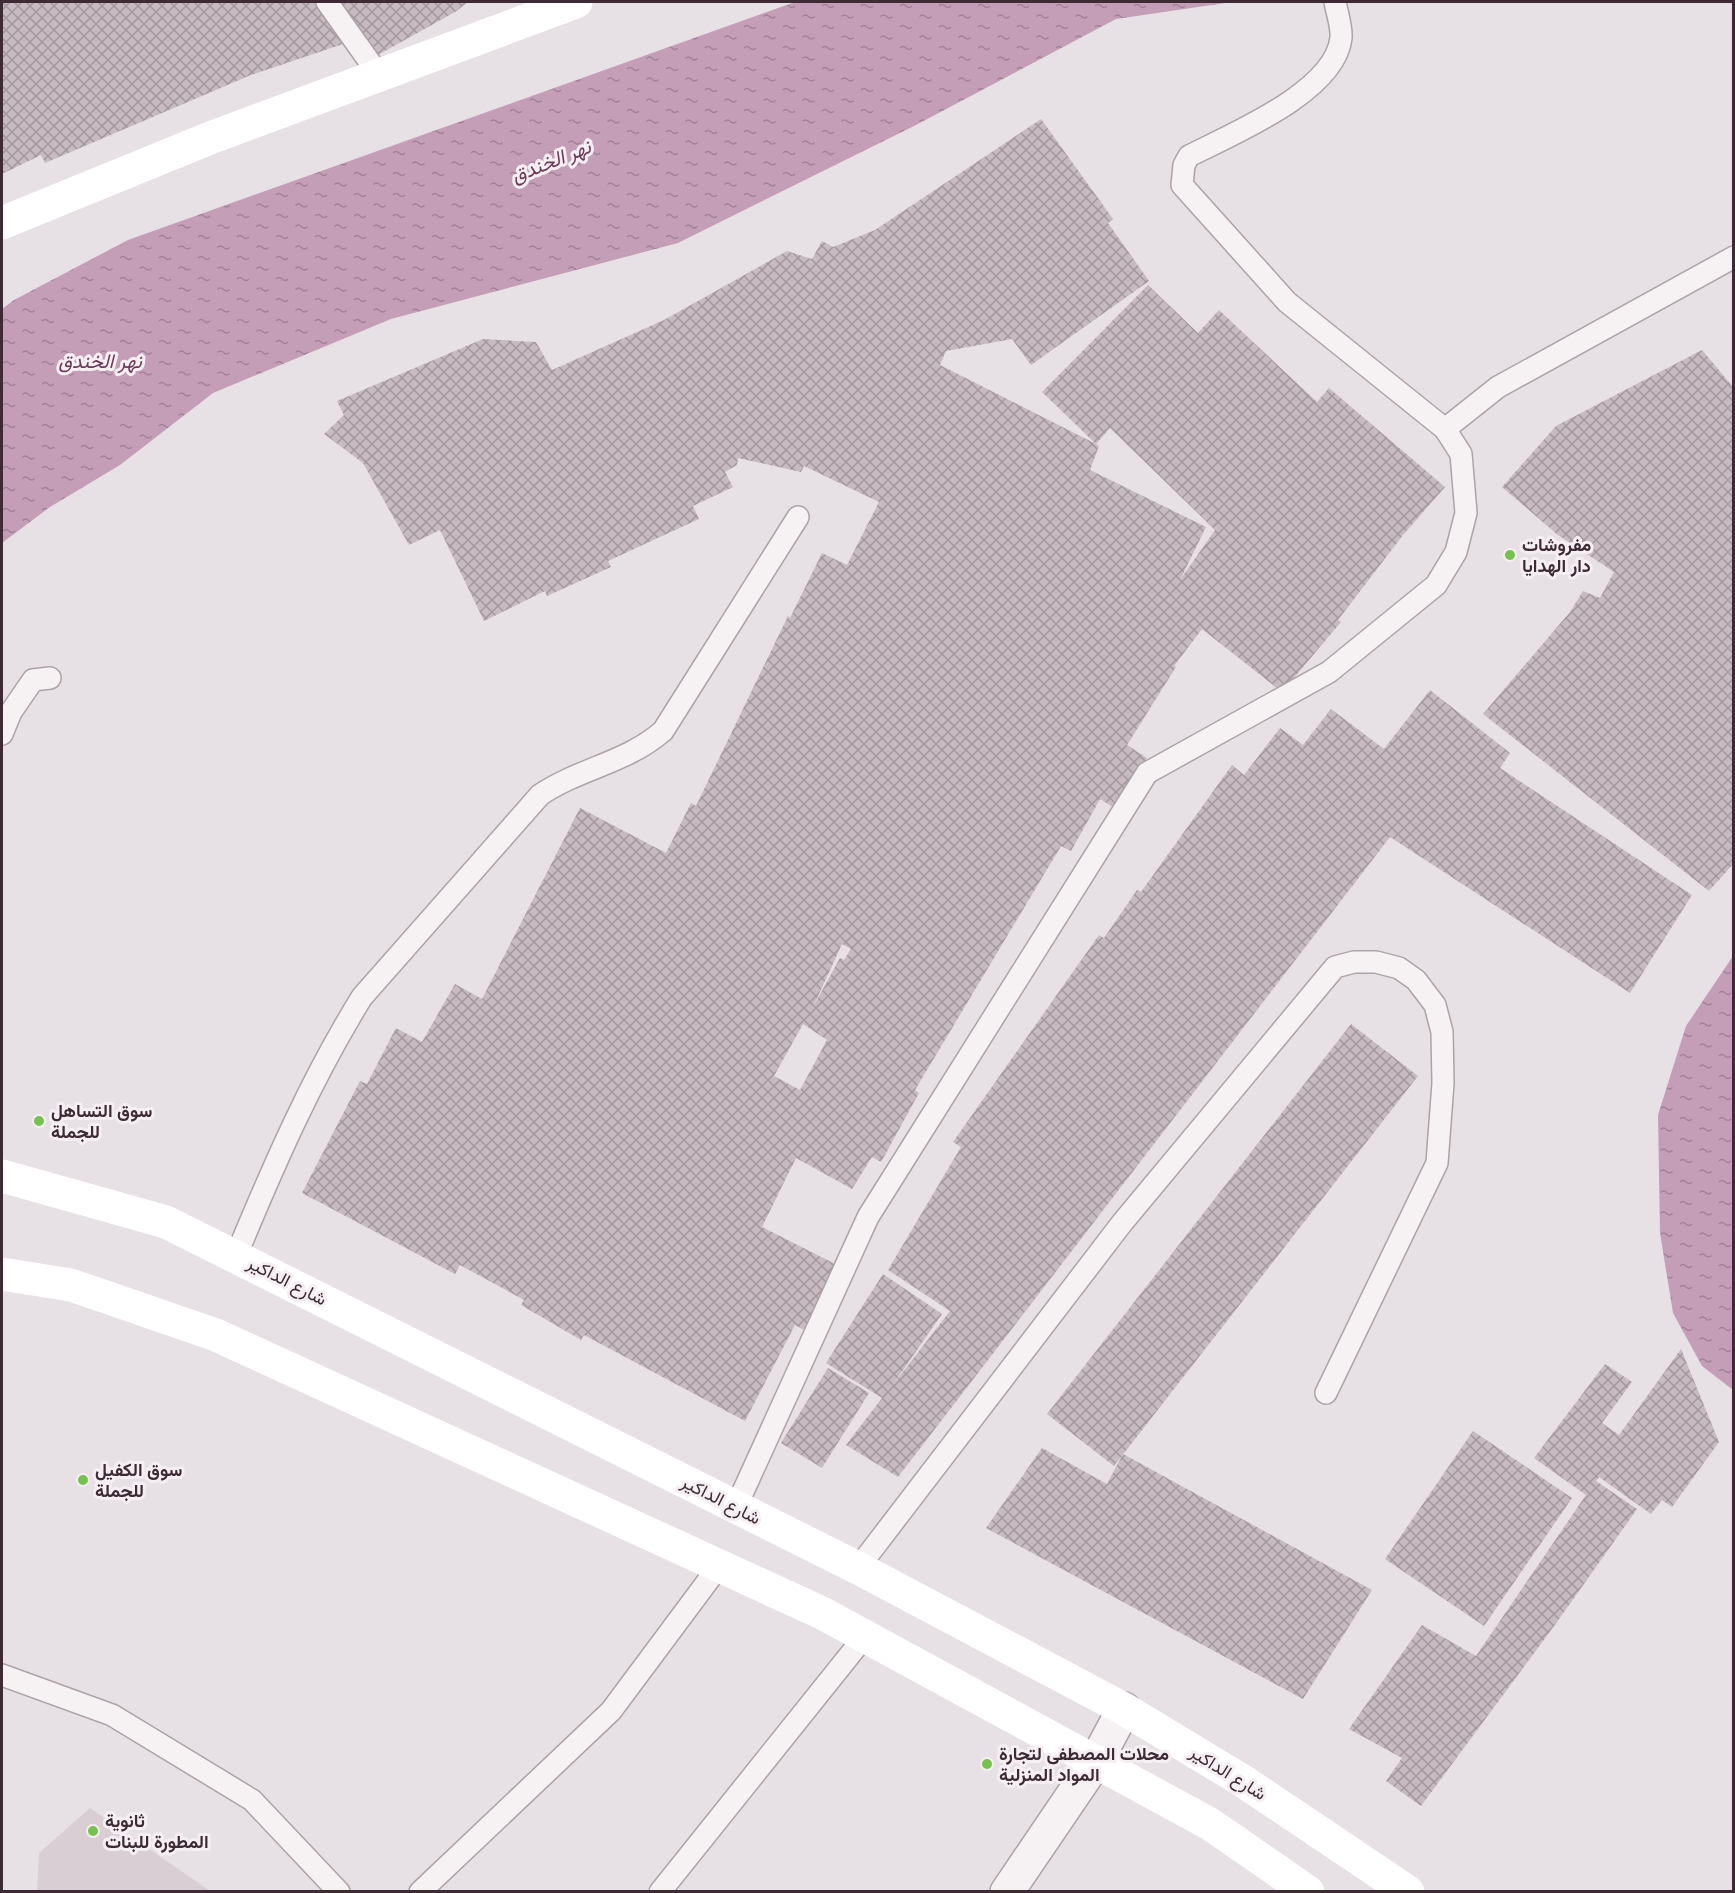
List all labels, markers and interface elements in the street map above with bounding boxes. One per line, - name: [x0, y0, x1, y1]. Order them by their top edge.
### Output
- water label: نهر الخندق: [507, 133, 596, 189]
- water label: نهر الخندق: [58, 348, 143, 374]
- place label: مفروشات دار الهدايا: [1522, 533, 1592, 577]
- marker: مفروشات دار الهدايا: [1503, 548, 1517, 562]
- place label: سوق التساهل للجملة: [51, 1099, 152, 1143]
- marker: سوق التساهل للجملة: [32, 1114, 46, 1128]
- street label: شارع الداكير: [242, 1250, 331, 1311]
- place label: سوق الكفيل للجملة: [95, 1458, 182, 1502]
- street label: شارع الداكير: [676, 1469, 765, 1530]
- marker: سوق الكفيل للجملة: [76, 1473, 90, 1487]
- street label: شارع الداكير: [1184, 1740, 1271, 1806]
- place label: محلات المصطفى لتجارة المواد المنزلية: [999, 1742, 1169, 1786]
- marker: محلات المصطفى لتجارة المواد المنزلية: [980, 1757, 994, 1771]
- place label: ثانوية المطورة للبنات: [105, 1809, 209, 1853]
- marker: ثانوية المطورة للبنات: [86, 1824, 100, 1838]

